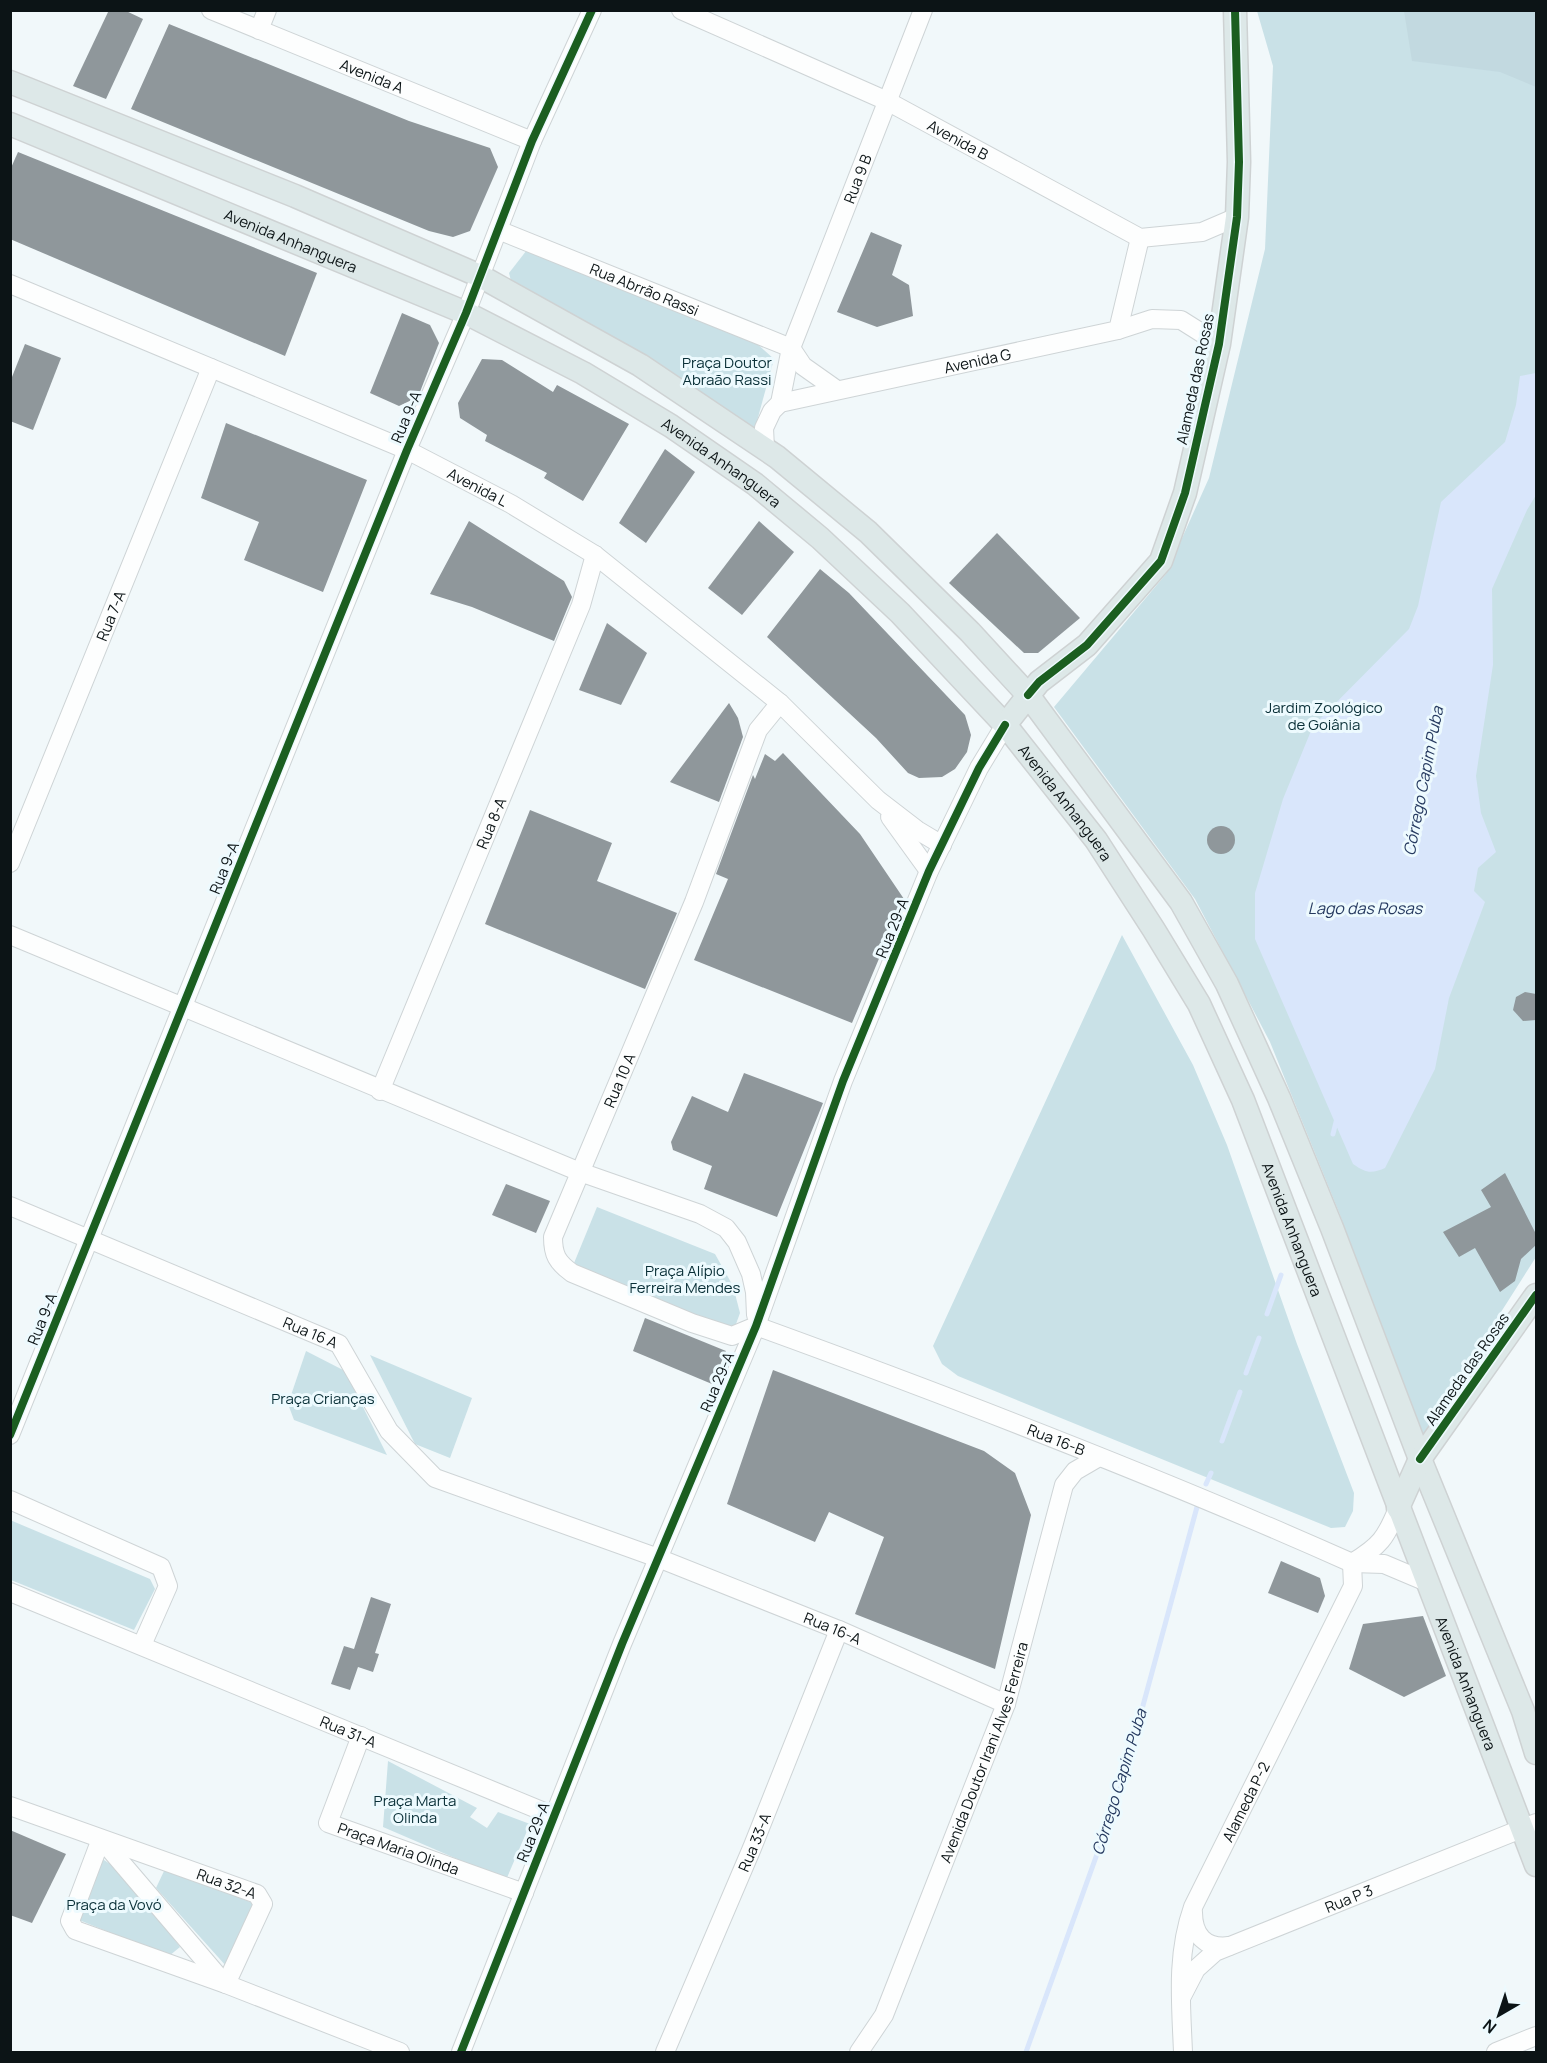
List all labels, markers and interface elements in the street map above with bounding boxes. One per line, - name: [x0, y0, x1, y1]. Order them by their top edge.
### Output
- street label: Avenida A: [337, 53, 408, 98]
- street label: Avenida B: [924, 114, 992, 165]
- street label: Rua 9 B: [838, 151, 876, 206]
- street label: Avenida Anhanguera: [221, 203, 361, 277]
- street label: Rua Abrrão Rassi: [587, 258, 702, 320]
- street label: Alameda das Rosas: [1171, 311, 1219, 446]
- street label: Avenida G: [942, 343, 1013, 378]
- park label: Praça Doutor Abraão Rassi: [682, 352, 773, 390]
- street label: Rua 9-A: [386, 387, 427, 446]
- street label: Avenida Anhanguera: [658, 412, 786, 512]
- street label: Avenida L: [444, 462, 512, 511]
- street label: Rua 7-A: [91, 587, 130, 644]
- park label: Jardim Zoológico de Goiânia: [1265, 697, 1383, 735]
- water label: Córrego Capim Puba: [1398, 703, 1448, 858]
- street label: Avenida Anhanguera: [1014, 740, 1117, 865]
- street label: Rua 8-A: [471, 794, 511, 852]
- street label: Rua 9-A: [204, 838, 244, 897]
- street label: Rua 29-A: [870, 894, 914, 961]
- water label: Lago das Rosas: [1308, 897, 1424, 919]
- street label: Rua 10 A: [598, 1049, 640, 1111]
- street label: Avenida Anhanguera: [1257, 1159, 1328, 1299]
- park label: Praça Alípio Ferreira Mendes: [629, 1260, 741, 1298]
- street label: Rua 9-A: [22, 1289, 62, 1348]
- street label: Alameda das Rosas: [1420, 1308, 1514, 1430]
- street label: Rua 16 A: [280, 1311, 342, 1353]
- street label: Rua 29-A: [695, 1348, 739, 1415]
- park label: Praça Crianças: [271, 1388, 375, 1409]
- street label: Rua 16-B: [1024, 1418, 1088, 1460]
- street label: Rua 16-A: [801, 1607, 865, 1649]
- street label: Avenida Anhanguera: [1431, 1613, 1502, 1753]
- street label: Avenida Doutor Irani Alves Ferreira: [934, 1640, 1033, 1866]
- water label: Córrego Capim Puba: [1086, 1705, 1152, 1858]
- street label: Rua 31-A: [317, 1710, 380, 1753]
- street label: Alameda P-2: [1217, 1758, 1274, 1845]
- park label: Praça Marta Olinda: [374, 1790, 456, 1828]
- street label: Rua 29-A: [511, 1798, 555, 1865]
- street label: Rua 33-A: [733, 1809, 776, 1875]
- street label: Praça Maria Olinda: [335, 1817, 462, 1880]
- street label: Rua 32-A: [194, 1863, 260, 1904]
- street label: Rua P 3: [1322, 1879, 1376, 1917]
- park label: Praça da Vovó: [66, 1894, 162, 1915]
- north arrow: [1469, 1985, 1529, 2045]
- text: N: [1478, 2014, 1501, 2039]

